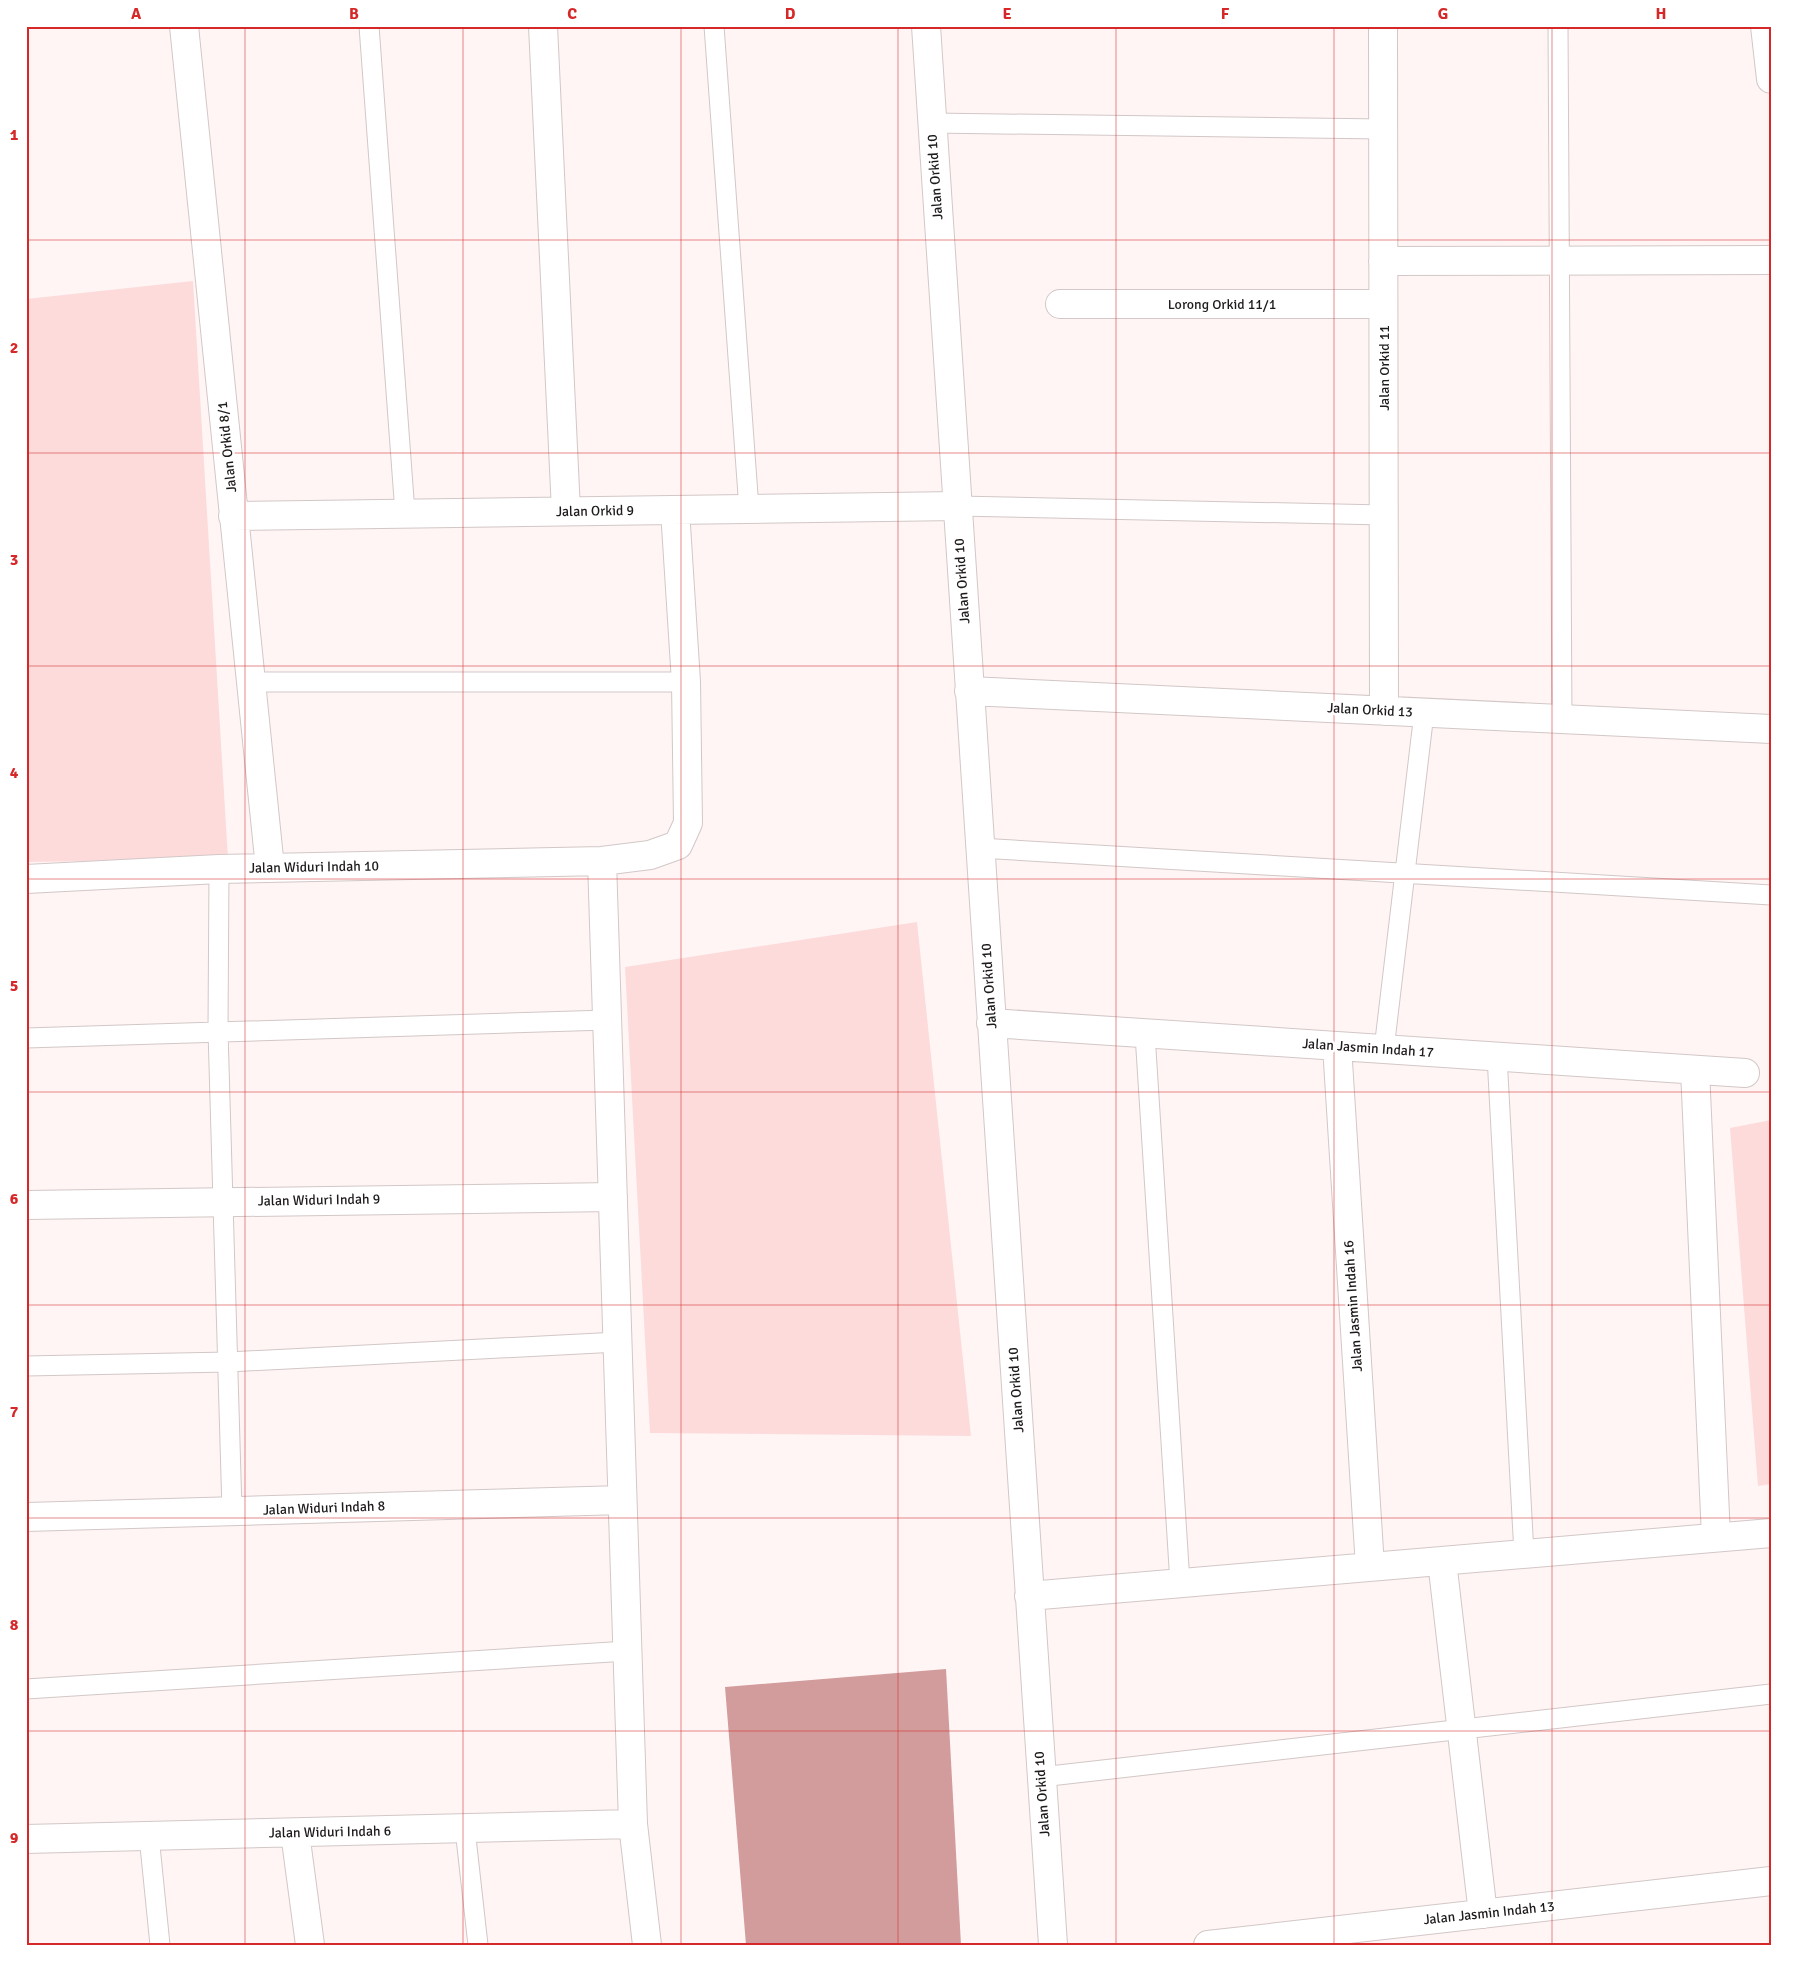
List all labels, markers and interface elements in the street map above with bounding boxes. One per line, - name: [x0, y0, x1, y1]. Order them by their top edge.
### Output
- text: A: [131, 4, 142, 24]
- text: B: [349, 4, 359, 24]
- text: C: [567, 4, 577, 24]
- text: D: [785, 4, 796, 24]
- text: E: [1002, 4, 1012, 24]
- text: F: [1221, 4, 1230, 24]
- text: G: [1438, 4, 1448, 24]
- text: H: [1656, 4, 1666, 24]
- text: 1: [10, 125, 19, 145]
- street label: Jalan Orkid 10: [924, 134, 946, 220]
- street label: Lorong Orkid 11/1: [1168, 296, 1276, 313]
- street label: Jalan Orkid 11: [1376, 325, 1393, 411]
- text: 2: [10, 338, 18, 358]
- street label: Jalan Orkid 8/1: [214, 401, 240, 493]
- street label: Jalan Orkid 9: [556, 502, 634, 520]
- street label: Jalan Orkid 10: [951, 538, 973, 624]
- text: 3: [10, 550, 18, 570]
- street label: Jalan Orkid 13: [1327, 699, 1413, 721]
- text: 4: [10, 763, 19, 783]
- street label: Jalan Widuri Indah 10: [249, 857, 379, 877]
- street label: Jalan Orkid 10: [978, 943, 1000, 1029]
- text: 5: [10, 976, 18, 996]
- street label: Jalan Jasmin Indah 17: [1302, 1035, 1434, 1061]
- text: 6: [10, 1189, 19, 1209]
- street label: Jalan Widuri Indah 9: [258, 1190, 380, 1210]
- street label: Jalan Jasmin Indah 16: [1340, 1240, 1366, 1372]
- street label: Jalan Orkid 10: [1005, 1347, 1027, 1433]
- text: 7: [10, 1402, 19, 1422]
- street label: Jalan Widuri Indah 8: [262, 1497, 386, 1519]
- text: 8: [10, 1615, 19, 1635]
- street label: Jalan Orkid 10: [1031, 1751, 1053, 1837]
- street label: Jalan Widuri Indah 6: [269, 1822, 391, 1842]
- text: 9: [10, 1828, 19, 1848]
- street label: Jalan Jasmin Indah 13: [1423, 1898, 1555, 1928]

